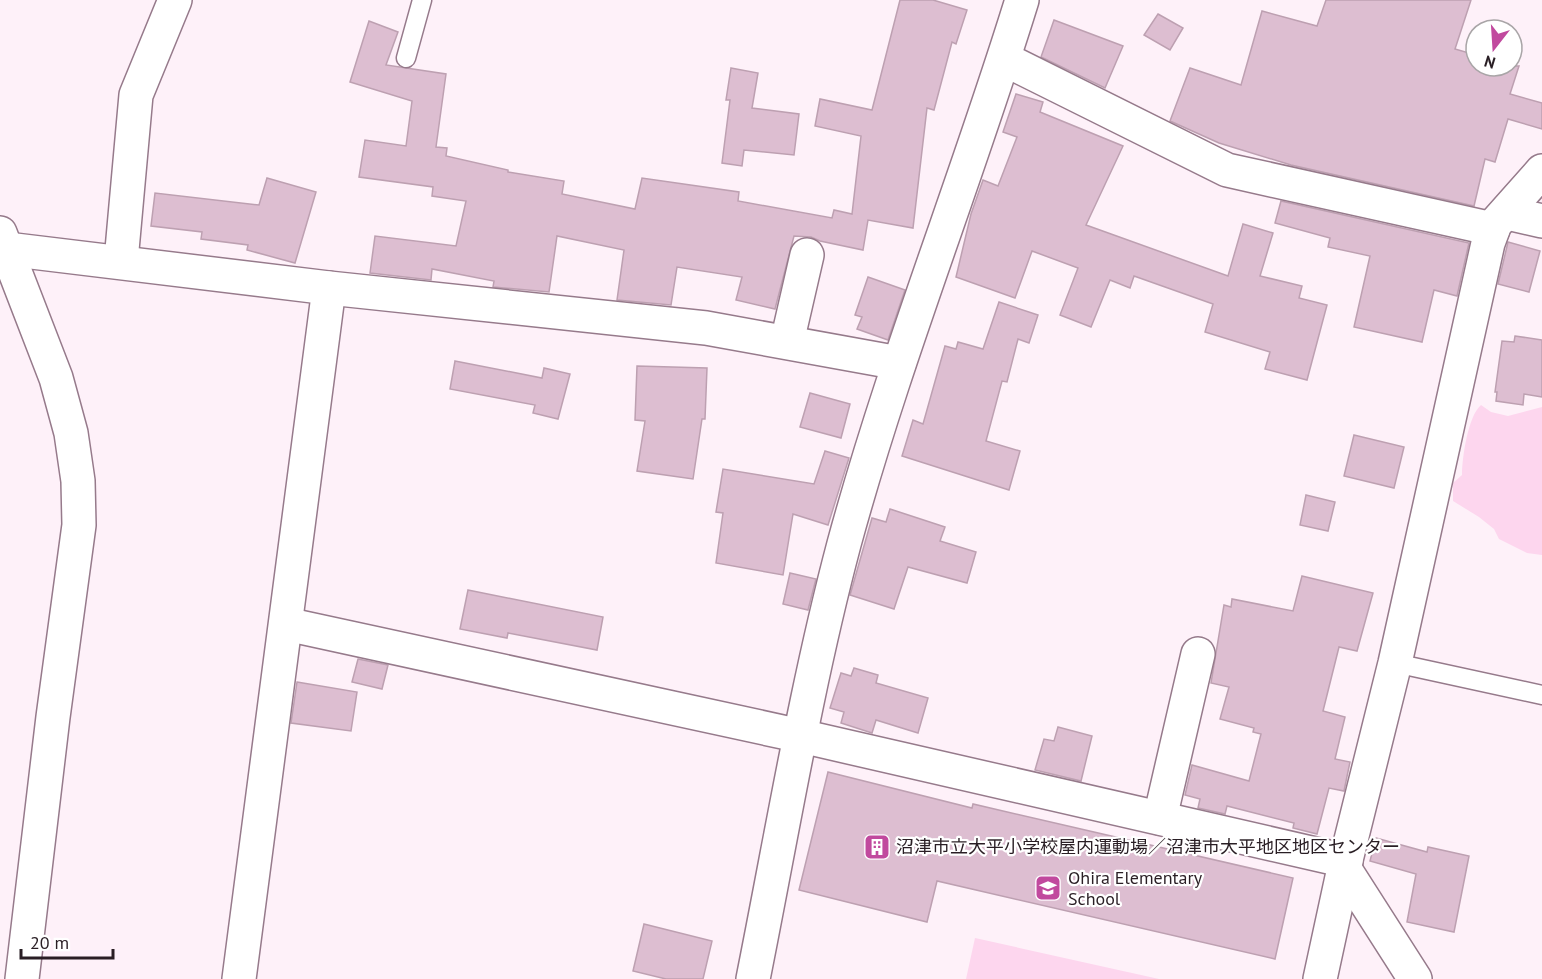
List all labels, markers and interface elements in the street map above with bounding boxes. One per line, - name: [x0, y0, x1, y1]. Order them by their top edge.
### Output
- north arrow: [1464, 18, 1524, 78]
- text: N: [1482, 51, 1498, 73]
- building icon: 沼津市立大平小学校屋内運動場／沼津市大平地区地区センター: [862, 832, 892, 862]
- place label: 沼津市立大平小学校屋内運動場／沼津市大平地区地区センター: [896, 835, 1400, 858]
- place label: Ohira Elementary School: [1068, 866, 1203, 910]
- school or university icon: Ohira Elementary School: [1033, 873, 1063, 903]
- scale bar: [21, 922, 112, 960]
- text: 20 m: [30, 931, 69, 954]

